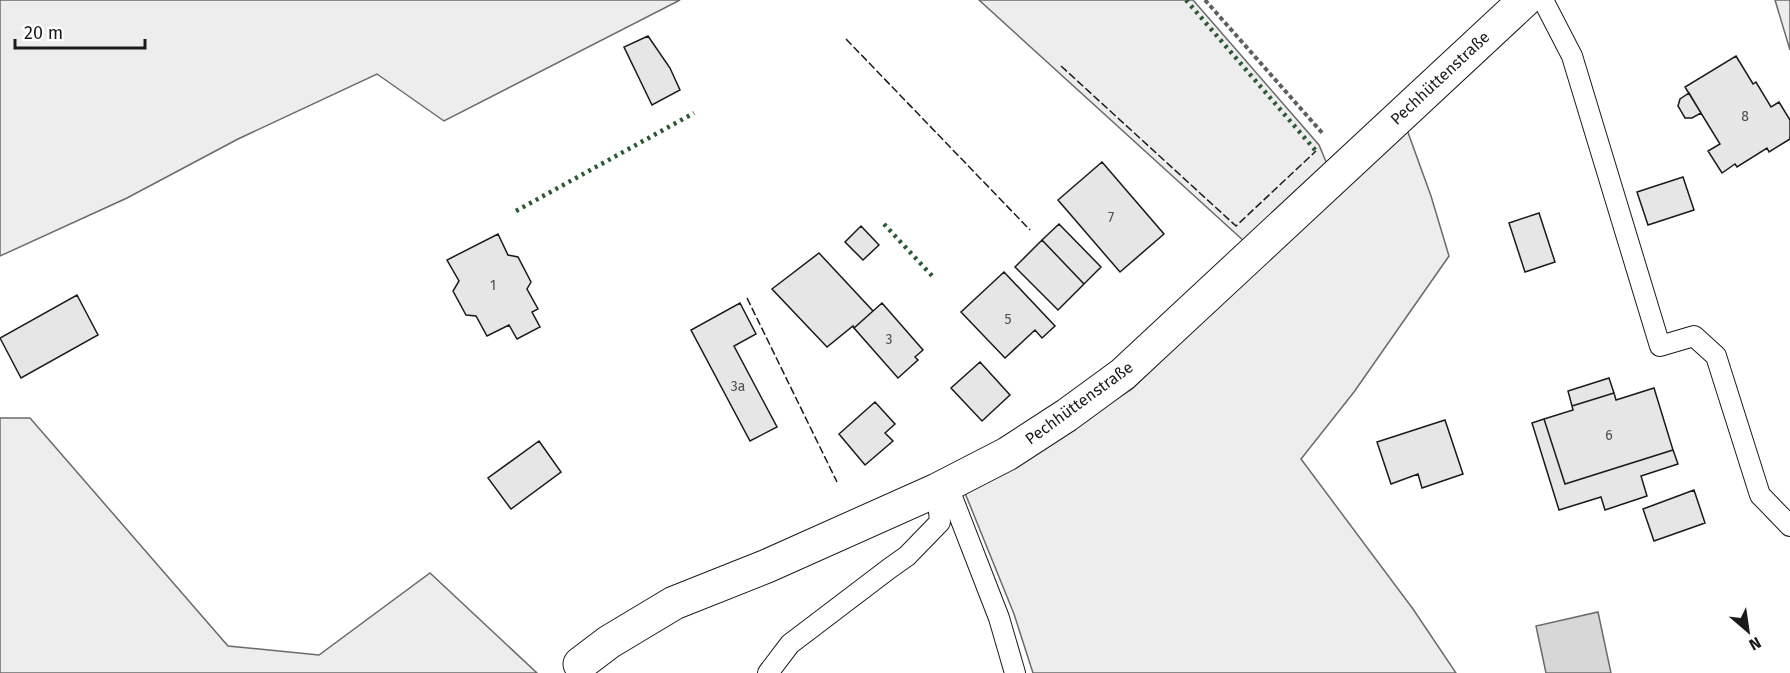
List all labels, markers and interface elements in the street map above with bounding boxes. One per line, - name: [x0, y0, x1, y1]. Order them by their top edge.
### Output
- scale bar: [15, 12, 146, 50]
- text: 20 m: [24, 22, 63, 44]
- street label: Pechhüttenstraße: [1387, 27, 1493, 129]
- house number: 8: [1741, 108, 1749, 125]
- house number: 7: [1108, 209, 1114, 226]
- house number: 1: [490, 277, 496, 294]
- house number: 5: [1004, 311, 1012, 328]
- house number: 3: [886, 331, 893, 348]
- street label: Pechhüttenstraße: [1021, 358, 1137, 448]
- house number: 3a: [731, 378, 745, 395]
- house number: 6: [1605, 427, 1613, 444]
- north arrow: [1718, 601, 1778, 661]
- text: N: [1746, 633, 1764, 655]

